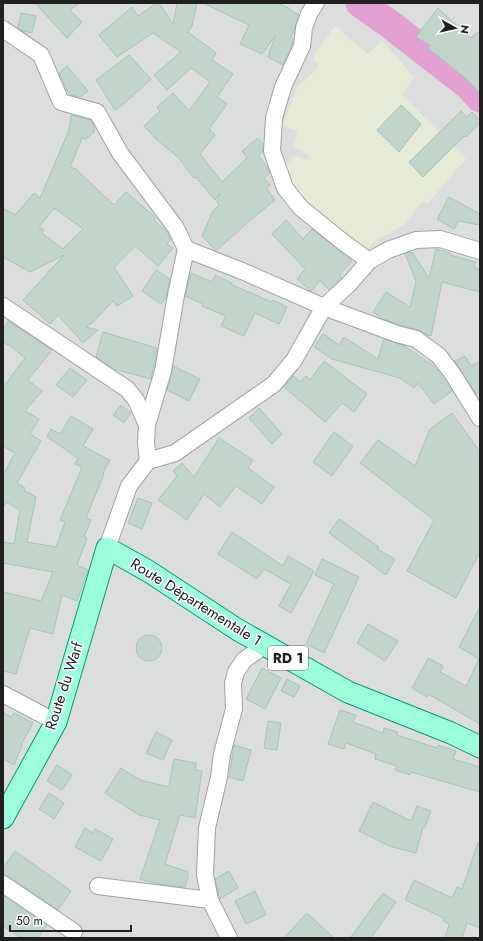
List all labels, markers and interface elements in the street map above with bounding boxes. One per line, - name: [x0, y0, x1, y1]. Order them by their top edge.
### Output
- north arrow: [435, 8, 475, 48]
- text: N: [456, 24, 473, 35]
- street label: Route Départementale 1: [126, 553, 266, 651]
- street label: Route du Warf: [39, 639, 89, 733]
- road number: RD 1: [268, 646, 308, 670]
- scale bar: [10, 907, 131, 933]
- text: 50 m: [16, 912, 43, 930]

